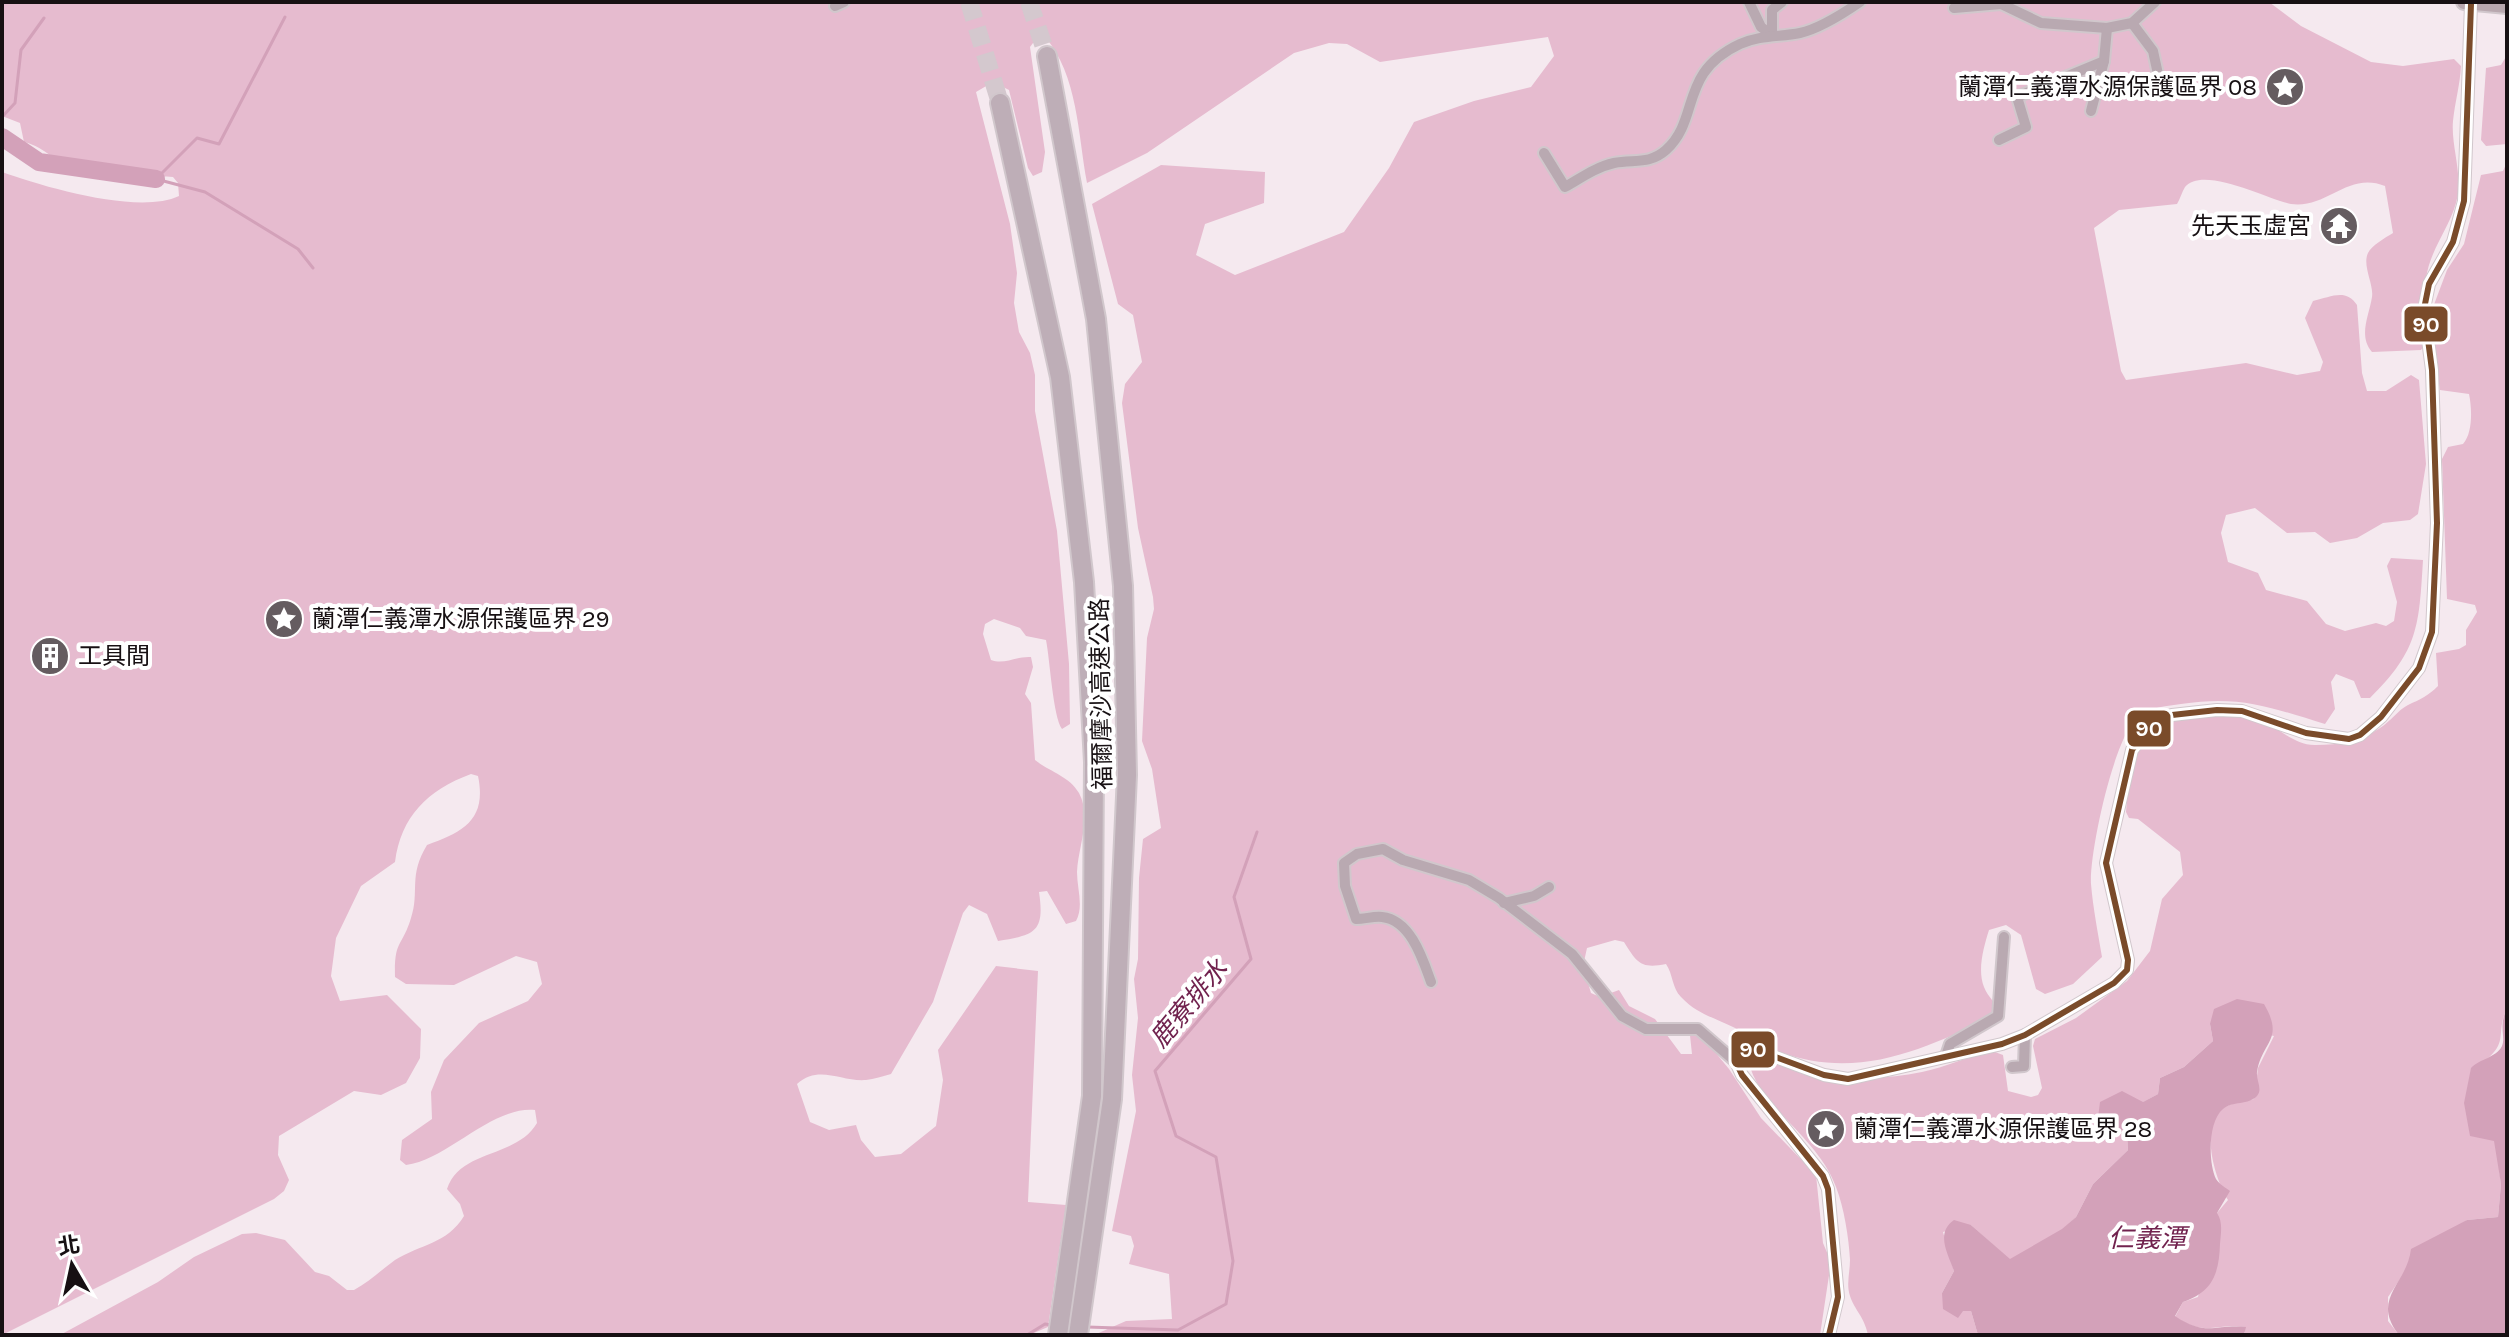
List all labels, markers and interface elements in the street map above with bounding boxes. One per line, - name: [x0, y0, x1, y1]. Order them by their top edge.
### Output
- place icon: 蘭潭仁義潭水源保護區界 08: [2264, 66, 2306, 108]
- place label: 蘭潭仁義潭水源保護區界 08: [1958, 73, 2257, 101]
- temple icon: 先天玉虛宮: [2318, 205, 2360, 247]
- place label: 先天玉虛宮: [2191, 212, 2311, 240]
- line badge: 90: [2403, 305, 2449, 343]
- text: 90: [2412, 312, 2440, 338]
- place icon: 蘭潭仁義潭水源保護區界 29: [263, 598, 305, 640]
- street label: 福爾摩沙高速公路: [1085, 598, 1117, 790]
- place label: 蘭潭仁義潭水源保護區界 29: [312, 605, 610, 633]
- building icon: 工具間: [29, 635, 71, 677]
- place label: 工具間: [78, 642, 150, 670]
- line badge: 90: [2126, 709, 2172, 748]
- text: 90: [2135, 716, 2163, 742]
- water label: 鹿寮排水: [1144, 953, 1235, 1054]
- line badge: 90: [1730, 1030, 1776, 1069]
- text: 90: [1739, 1037, 1767, 1063]
- place icon: 蘭潭仁義潭水源保護區界 28: [1805, 1108, 1847, 1150]
- place label: 蘭潭仁義潭水源保護區界 28: [1854, 1115, 2152, 1143]
- water label: 仁義潭: [2108, 1223, 2190, 1254]
- north arrow: [32, 1225, 112, 1305]
- text: 北: [56, 1232, 82, 1261]

